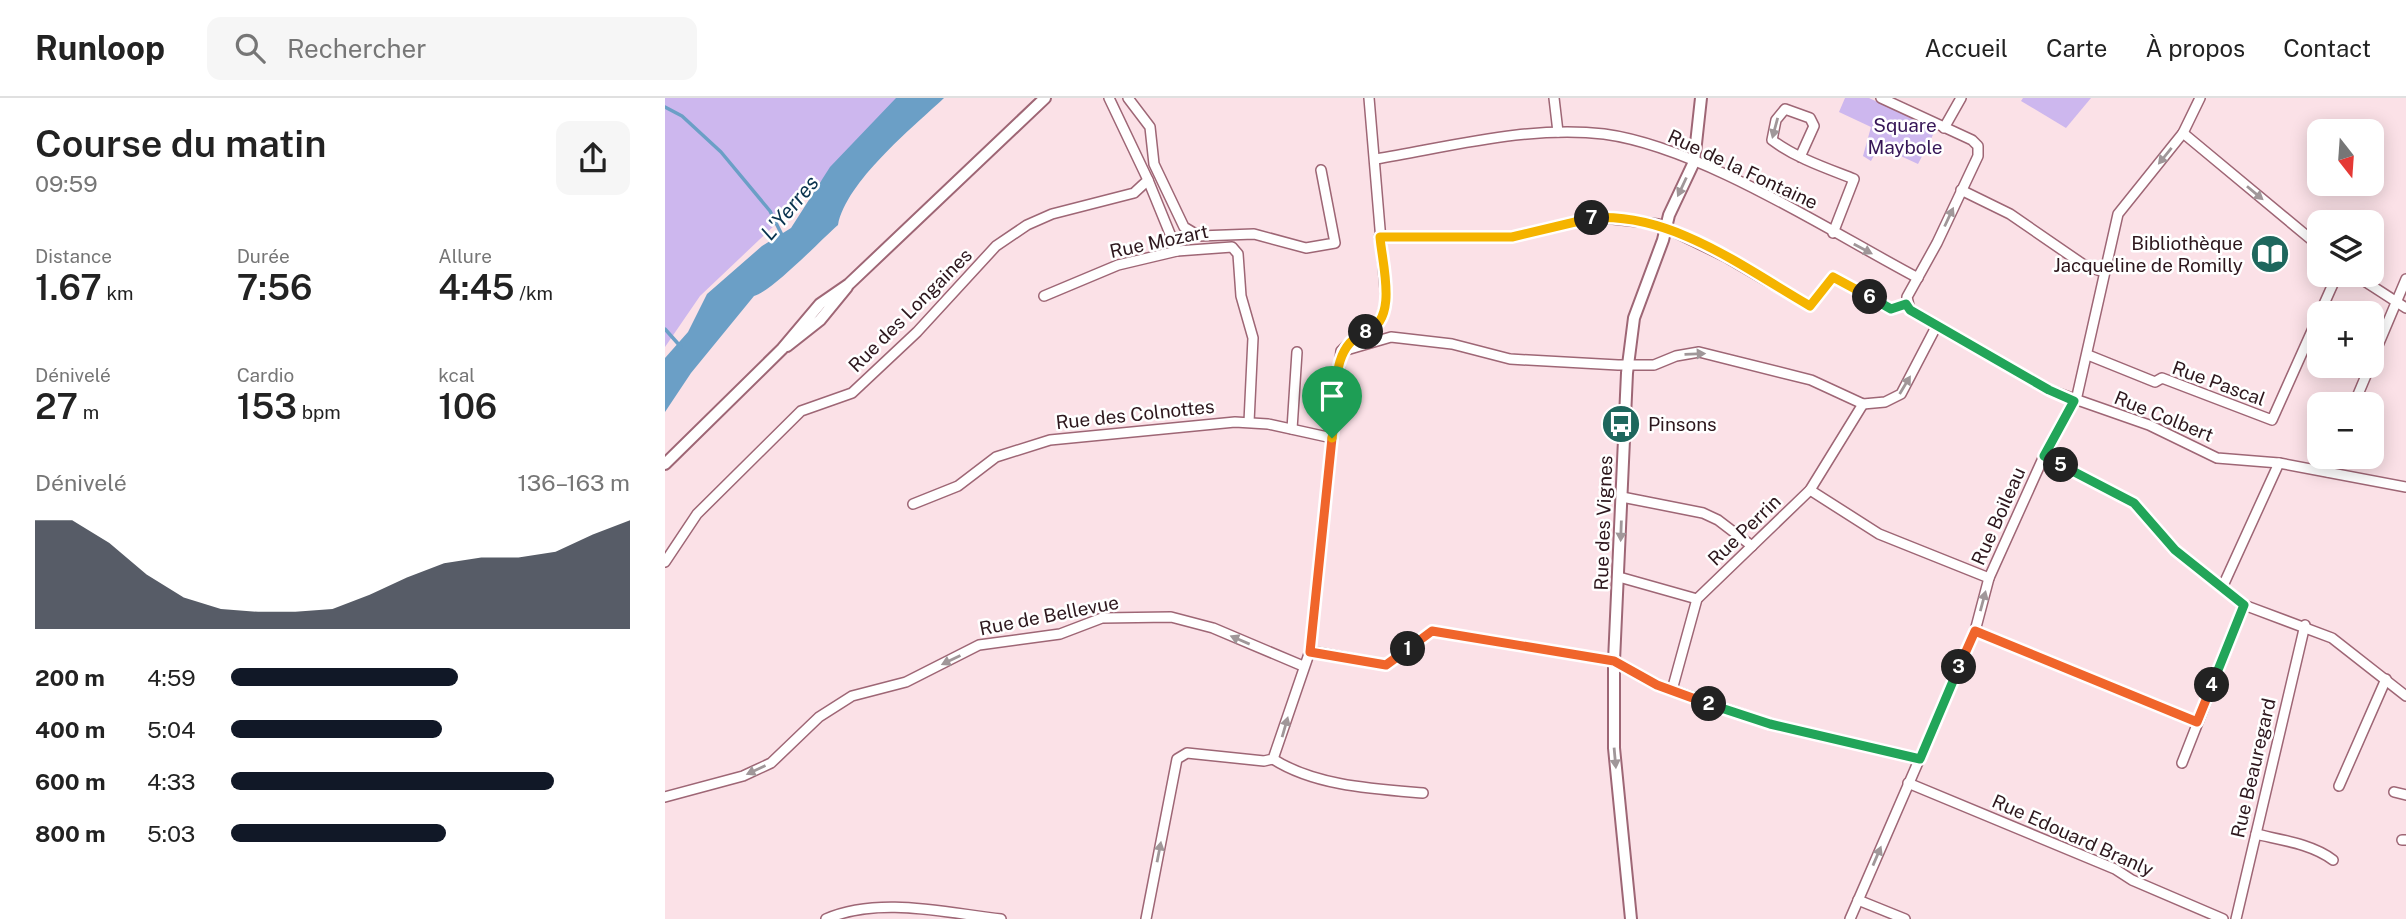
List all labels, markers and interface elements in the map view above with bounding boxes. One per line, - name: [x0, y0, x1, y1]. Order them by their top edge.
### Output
- search box: [207, 17, 697, 80]
- text: Runloop: [35, 29, 165, 67]
- icon: search: [231, 29, 269, 67]
- text: Rechercher: [287, 33, 426, 64]
- text: Accueil: [1925, 34, 2008, 62]
- text: Carte: [2046, 34, 2107, 62]
- text: À propos: [2145, 34, 2245, 62]
- text: Contact: [2283, 34, 2371, 62]
- park label: Square Maybole: [1867, 114, 1943, 158]
- one-way arrow: [1769, 118, 1780, 140]
- north arrow: [2307, 119, 2383, 196]
- map controls: [2307, 119, 2384, 469]
- text: Course du matin: [35, 121, 327, 166]
- button: share: [556, 121, 630, 195]
- street label: Rue de la Fontaine: [1665, 125, 1821, 213]
- one-way arrow: [2157, 147, 2173, 165]
- text: 09:59: [35, 170, 98, 197]
- water label: L'Yerres: [755, 170, 824, 245]
- one-way arrow: [1676, 177, 1687, 198]
- one-way arrow: [2246, 185, 2263, 200]
- pin: 7: [1574, 200, 1609, 236]
- text: 7: [1586, 206, 1597, 228]
- one-way arrow: [1943, 207, 1955, 227]
- button: layers: [2307, 210, 2384, 287]
- street label: Rue Mozart: [1108, 220, 1210, 262]
- place label: Bibliothèque Jacqueline de Romilly: [2053, 232, 2243, 276]
- library icon: Bibliothèque Jacqueline de Romilly: [2249, 233, 2291, 275]
- one-way arrow: [1854, 243, 1873, 255]
- street label: Rue des Longaines: [844, 244, 976, 376]
- text: Distance: [35, 245, 112, 267]
- text: Durée: [237, 245, 290, 267]
- text: Allure: [438, 245, 492, 267]
- text: 1.67: [35, 267, 102, 308]
- text: 7:56: [237, 267, 312, 308]
- text: 4:45: [438, 267, 515, 308]
- pin: 6: [1853, 280, 1887, 314]
- text: km: [102, 282, 134, 304]
- text: /km: [515, 282, 553, 304]
- text: 6: [1863, 285, 1876, 307]
- button: +: [2307, 301, 2384, 378]
- pin: 8: [1349, 314, 1383, 350]
- text: 8: [1359, 320, 1372, 342]
- one-way arrow: [1684, 349, 1706, 360]
- street label: Rue Pascal: [2169, 356, 2269, 410]
- text: Dénivelé: [35, 364, 111, 386]
- text: Cardio: [237, 364, 294, 386]
- text: kcal: [438, 364, 475, 386]
- pin: [1302, 366, 1362, 438]
- one-way arrow: [1899, 375, 1912, 394]
- icon: arrive: [1313, 377, 1351, 415]
- text: 27: [35, 386, 78, 427]
- text: 153: [237, 386, 297, 427]
- text: 106: [438, 386, 497, 427]
- street label: Rue Colbert: [2111, 386, 2217, 446]
- button: −: [2307, 392, 2384, 469]
- street label: Rue des Colnottes: [1055, 395, 1215, 433]
- text: m: [78, 401, 99, 423]
- text: bpm: [297, 401, 341, 423]
- bus stop icon: Pinsons: [1600, 403, 1642, 445]
- place label: Pinsons: [1648, 413, 1717, 435]
- pin: 5: [2043, 448, 2079, 482]
- text: 5: [2054, 453, 2067, 475]
- street label: Rue des Vignes: [1590, 455, 1616, 591]
- street label: Rue Boileau: [1967, 464, 2029, 568]
- text: Dénivelé: [35, 469, 127, 496]
- text: 136–163 m: [517, 469, 630, 496]
- street label: Rue Perrin: [1703, 490, 1785, 570]
- one-way arrow: [1616, 520, 1627, 542]
- one-way arrow: [1978, 590, 1989, 612]
- street label: Rue de Bellevue: [977, 591, 1121, 639]
- pin: 1: [1391, 632, 1425, 666]
- one-way arrow: [1230, 634, 1251, 645]
- text: 1: [1403, 637, 1412, 659]
- pin: 3: [1941, 650, 1977, 684]
- one-way arrow: [940, 653, 960, 665]
- text: 3: [1952, 655, 1965, 677]
- text: 200 m: [35, 664, 105, 691]
- text: 4:59: [147, 664, 196, 691]
- pin: 4: [2195, 668, 2229, 702]
- text: 4: [2205, 673, 2218, 695]
- pin: 2: [1691, 686, 1727, 722]
- text: 2: [1702, 692, 1715, 714]
- street label: Rue Beauregard: [2226, 696, 2280, 840]
- text: 400 m: [35, 716, 105, 743]
- text: 5:04: [147, 716, 195, 743]
- one-way arrow: [1280, 716, 1291, 738]
- one-way arrow: [1610, 748, 1621, 770]
- one-way arrow: [746, 764, 766, 776]
- text: 600 m: [35, 768, 105, 795]
- text: 4:33: [147, 768, 195, 795]
- street label: Rue Edouard Branly: [1989, 790, 2157, 880]
- text: 800 m: [35, 820, 106, 847]
- text: 5:03: [147, 820, 195, 847]
- one-way arrow: [1154, 841, 1165, 863]
- one-way arrow: [1871, 845, 1882, 866]

